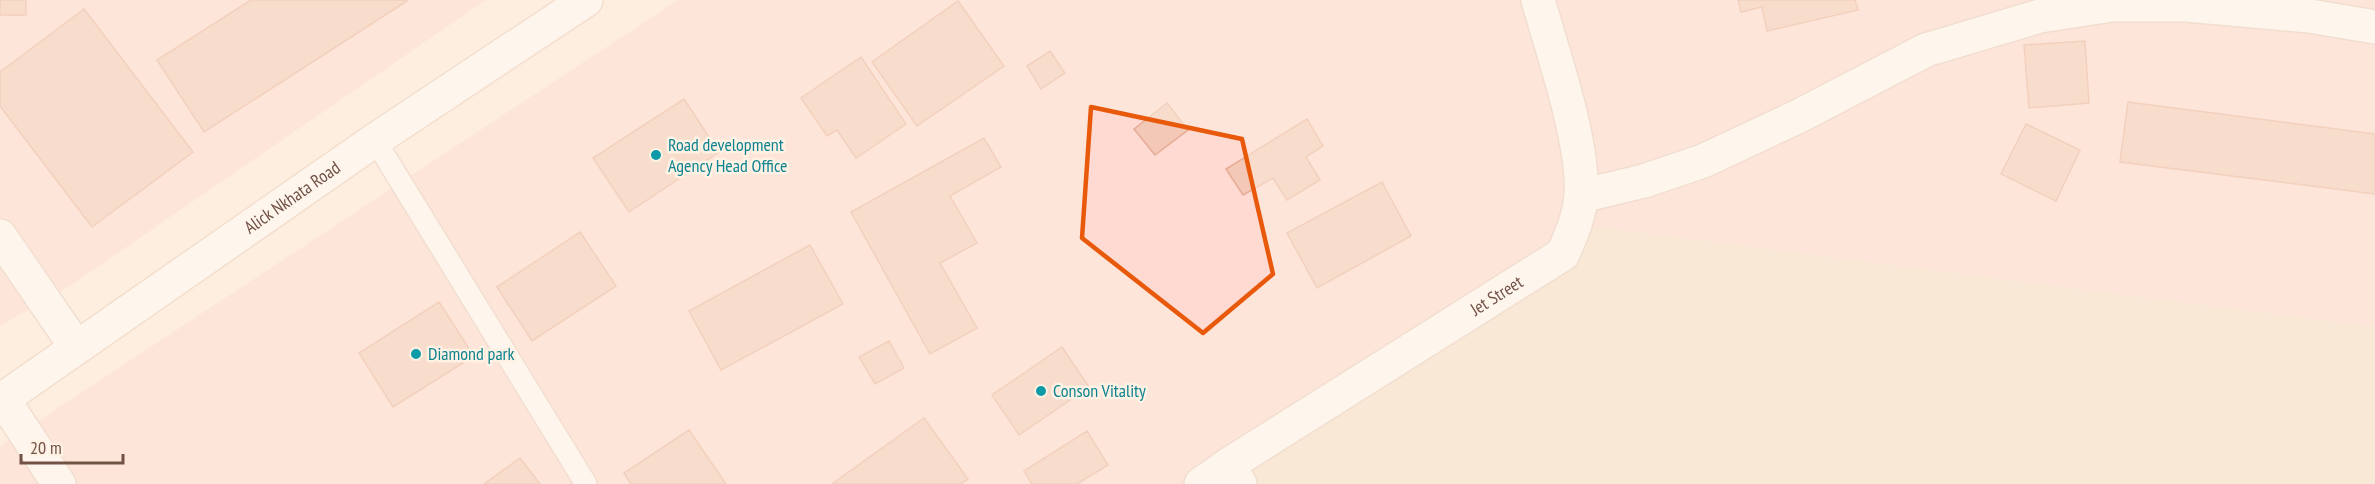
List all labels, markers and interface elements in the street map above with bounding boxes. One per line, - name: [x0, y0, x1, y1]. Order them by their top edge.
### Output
- place label: Road development Agency Head Office: [668, 133, 788, 177]
- marker: Road development Agency Head Office: [649, 148, 663, 162]
- street label: Alick Nkhata Road: [239, 156, 344, 239]
- street label: Jet Street: [1465, 270, 1527, 321]
- place label: Diamond park: [428, 342, 515, 365]
- marker: Diamond park: [409, 347, 423, 361]
- place label: Conson Vitality: [1053, 379, 1146, 402]
- marker: Conson Vitality: [1034, 384, 1048, 398]
- scale bar: [21, 427, 123, 465]
- text: 20 m: [30, 436, 62, 459]

